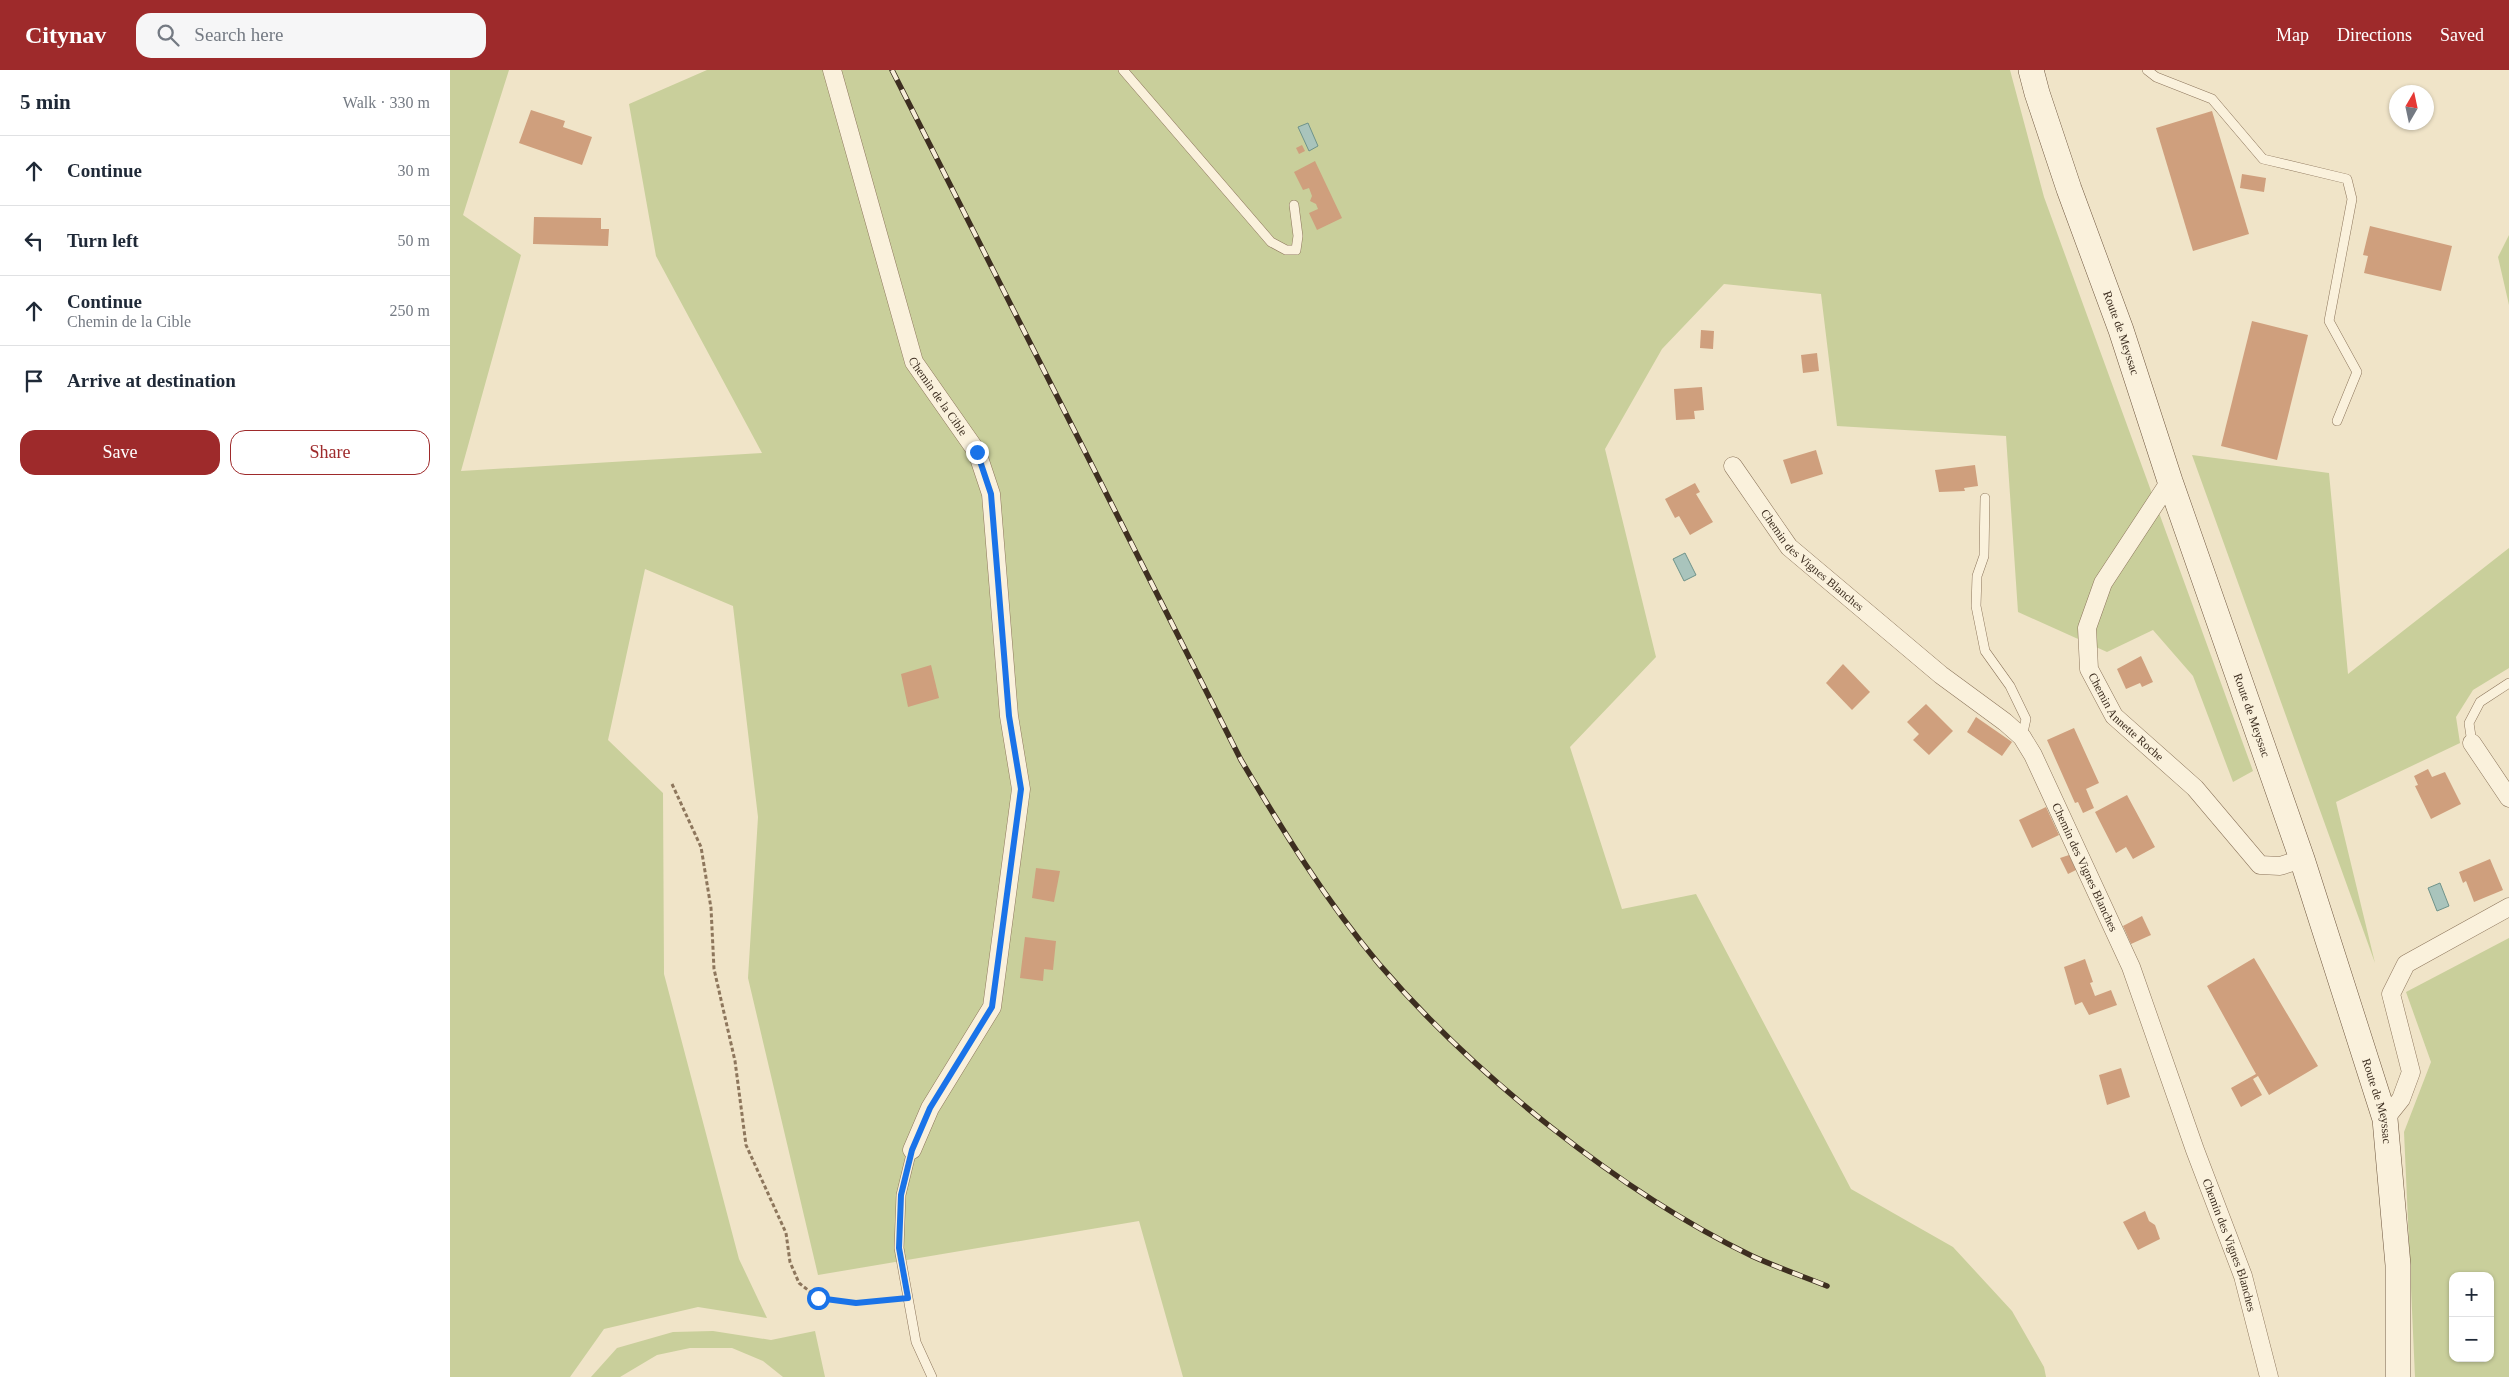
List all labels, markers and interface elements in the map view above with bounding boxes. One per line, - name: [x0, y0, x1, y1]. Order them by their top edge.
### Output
- search box: [136, 13, 486, 58]
- icon: search: [154, 21, 182, 49]
- text: Citynav: [25, 22, 106, 48]
- text: Search here: [194, 24, 283, 45]
- text: Map: [2276, 25, 2309, 45]
- text: Directions: [2337, 25, 2412, 45]
- text: Saved: [2440, 25, 2484, 45]
- north arrow: [2389, 85, 2434, 130]
- text: 5 min: [20, 90, 71, 114]
- text: Walk · 330 m: [343, 94, 430, 111]
- icon: ahead: [20, 157, 48, 185]
- text: Continue: [67, 160, 142, 181]
- text: 30 m: [398, 162, 430, 179]
- icon: left: [20, 227, 48, 255]
- text: Turn left: [67, 230, 139, 251]
- text: 50 m: [398, 232, 430, 249]
- street label: Route de Meyssac: [2100, 289, 2142, 377]
- text: Continue: [67, 291, 142, 312]
- icon: ahead: [20, 297, 48, 325]
- text: 250 m: [390, 302, 430, 319]
- text: Chemin de la Cible: [67, 313, 191, 330]
- street label: Chemin de la Cible: [906, 355, 970, 438]
- icon: arrive: [20, 367, 48, 395]
- text: Arrive at destination: [67, 370, 236, 391]
- button: Save: [20, 430, 220, 475]
- button: Share: [230, 430, 430, 475]
- route end: [966, 441, 989, 464]
- street label: Chemin des Vignes Blanches: [1758, 506, 1867, 614]
- street label: Chemin Annette Roche: [2085, 670, 2166, 764]
- street label: Route de Meyssac: [2231, 671, 2273, 759]
- street label: Chemin des Vignes Blanches: [2049, 801, 2121, 934]
- street label: Route de Meyssac: [2359, 1057, 2394, 1144]
- street label: Chemin des Vignes Blanches: [2200, 1177, 2259, 1313]
- map controls: [2449, 1272, 2494, 1362]
- button: +: [2449, 1272, 2494, 1317]
- route start: [807, 1287, 830, 1310]
- button: −: [2449, 1317, 2494, 1362]

